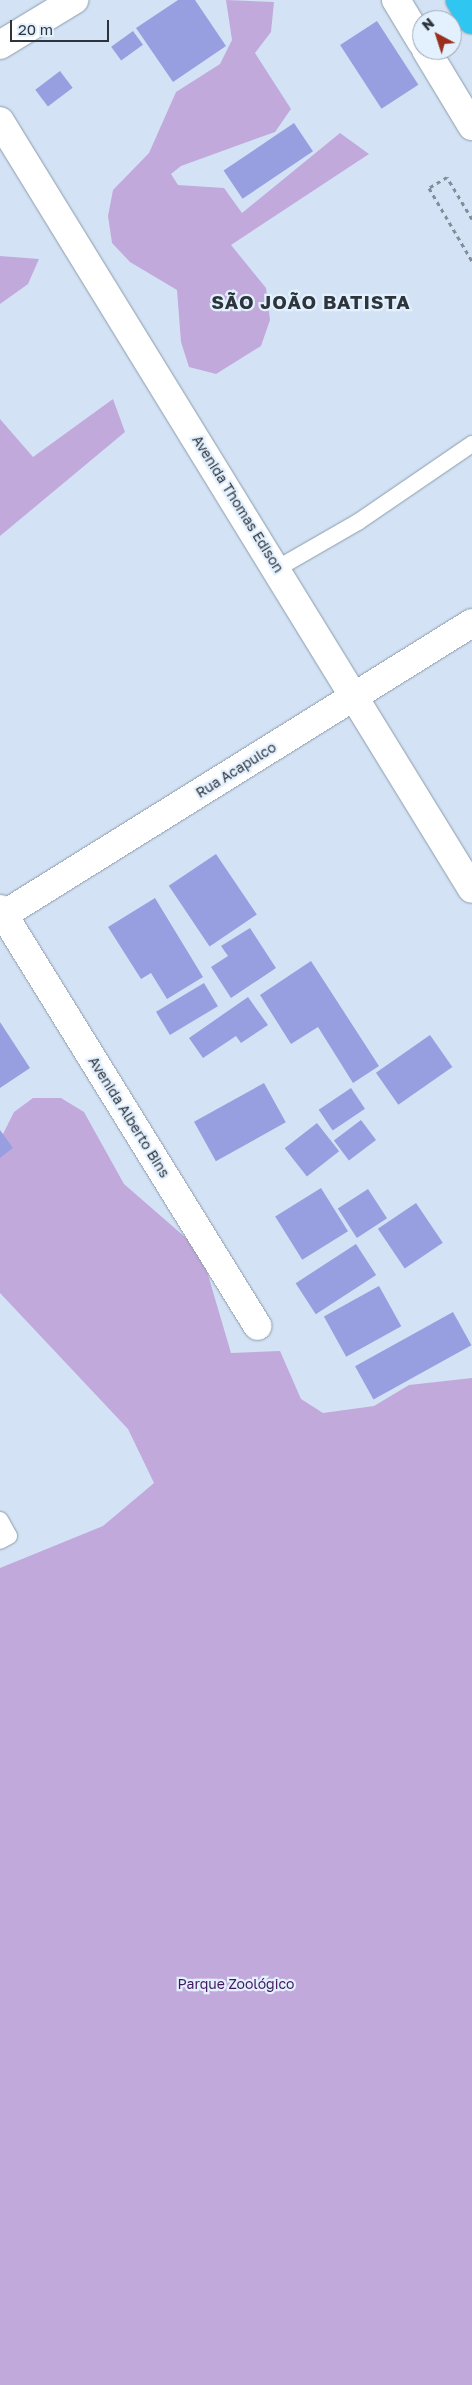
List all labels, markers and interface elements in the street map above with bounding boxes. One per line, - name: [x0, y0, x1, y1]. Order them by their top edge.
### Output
- scale bar: [12, 10, 111, 42]
- north arrow: [412, 10, 462, 60]
- text: N: [418, 14, 437, 34]
- text: 20 m: [18, 20, 53, 38]
- district label: SÃO JOÃO BATISTA: [209, 291, 413, 313]
- street label: Avenida Thomas Edison: [189, 432, 287, 576]
- street label: Rua Acapulco: [193, 739, 279, 801]
- street label: Avenida Alberto Bins: [85, 1053, 173, 1181]
- park label: Parque Zoológico: [177, 1976, 295, 1992]

